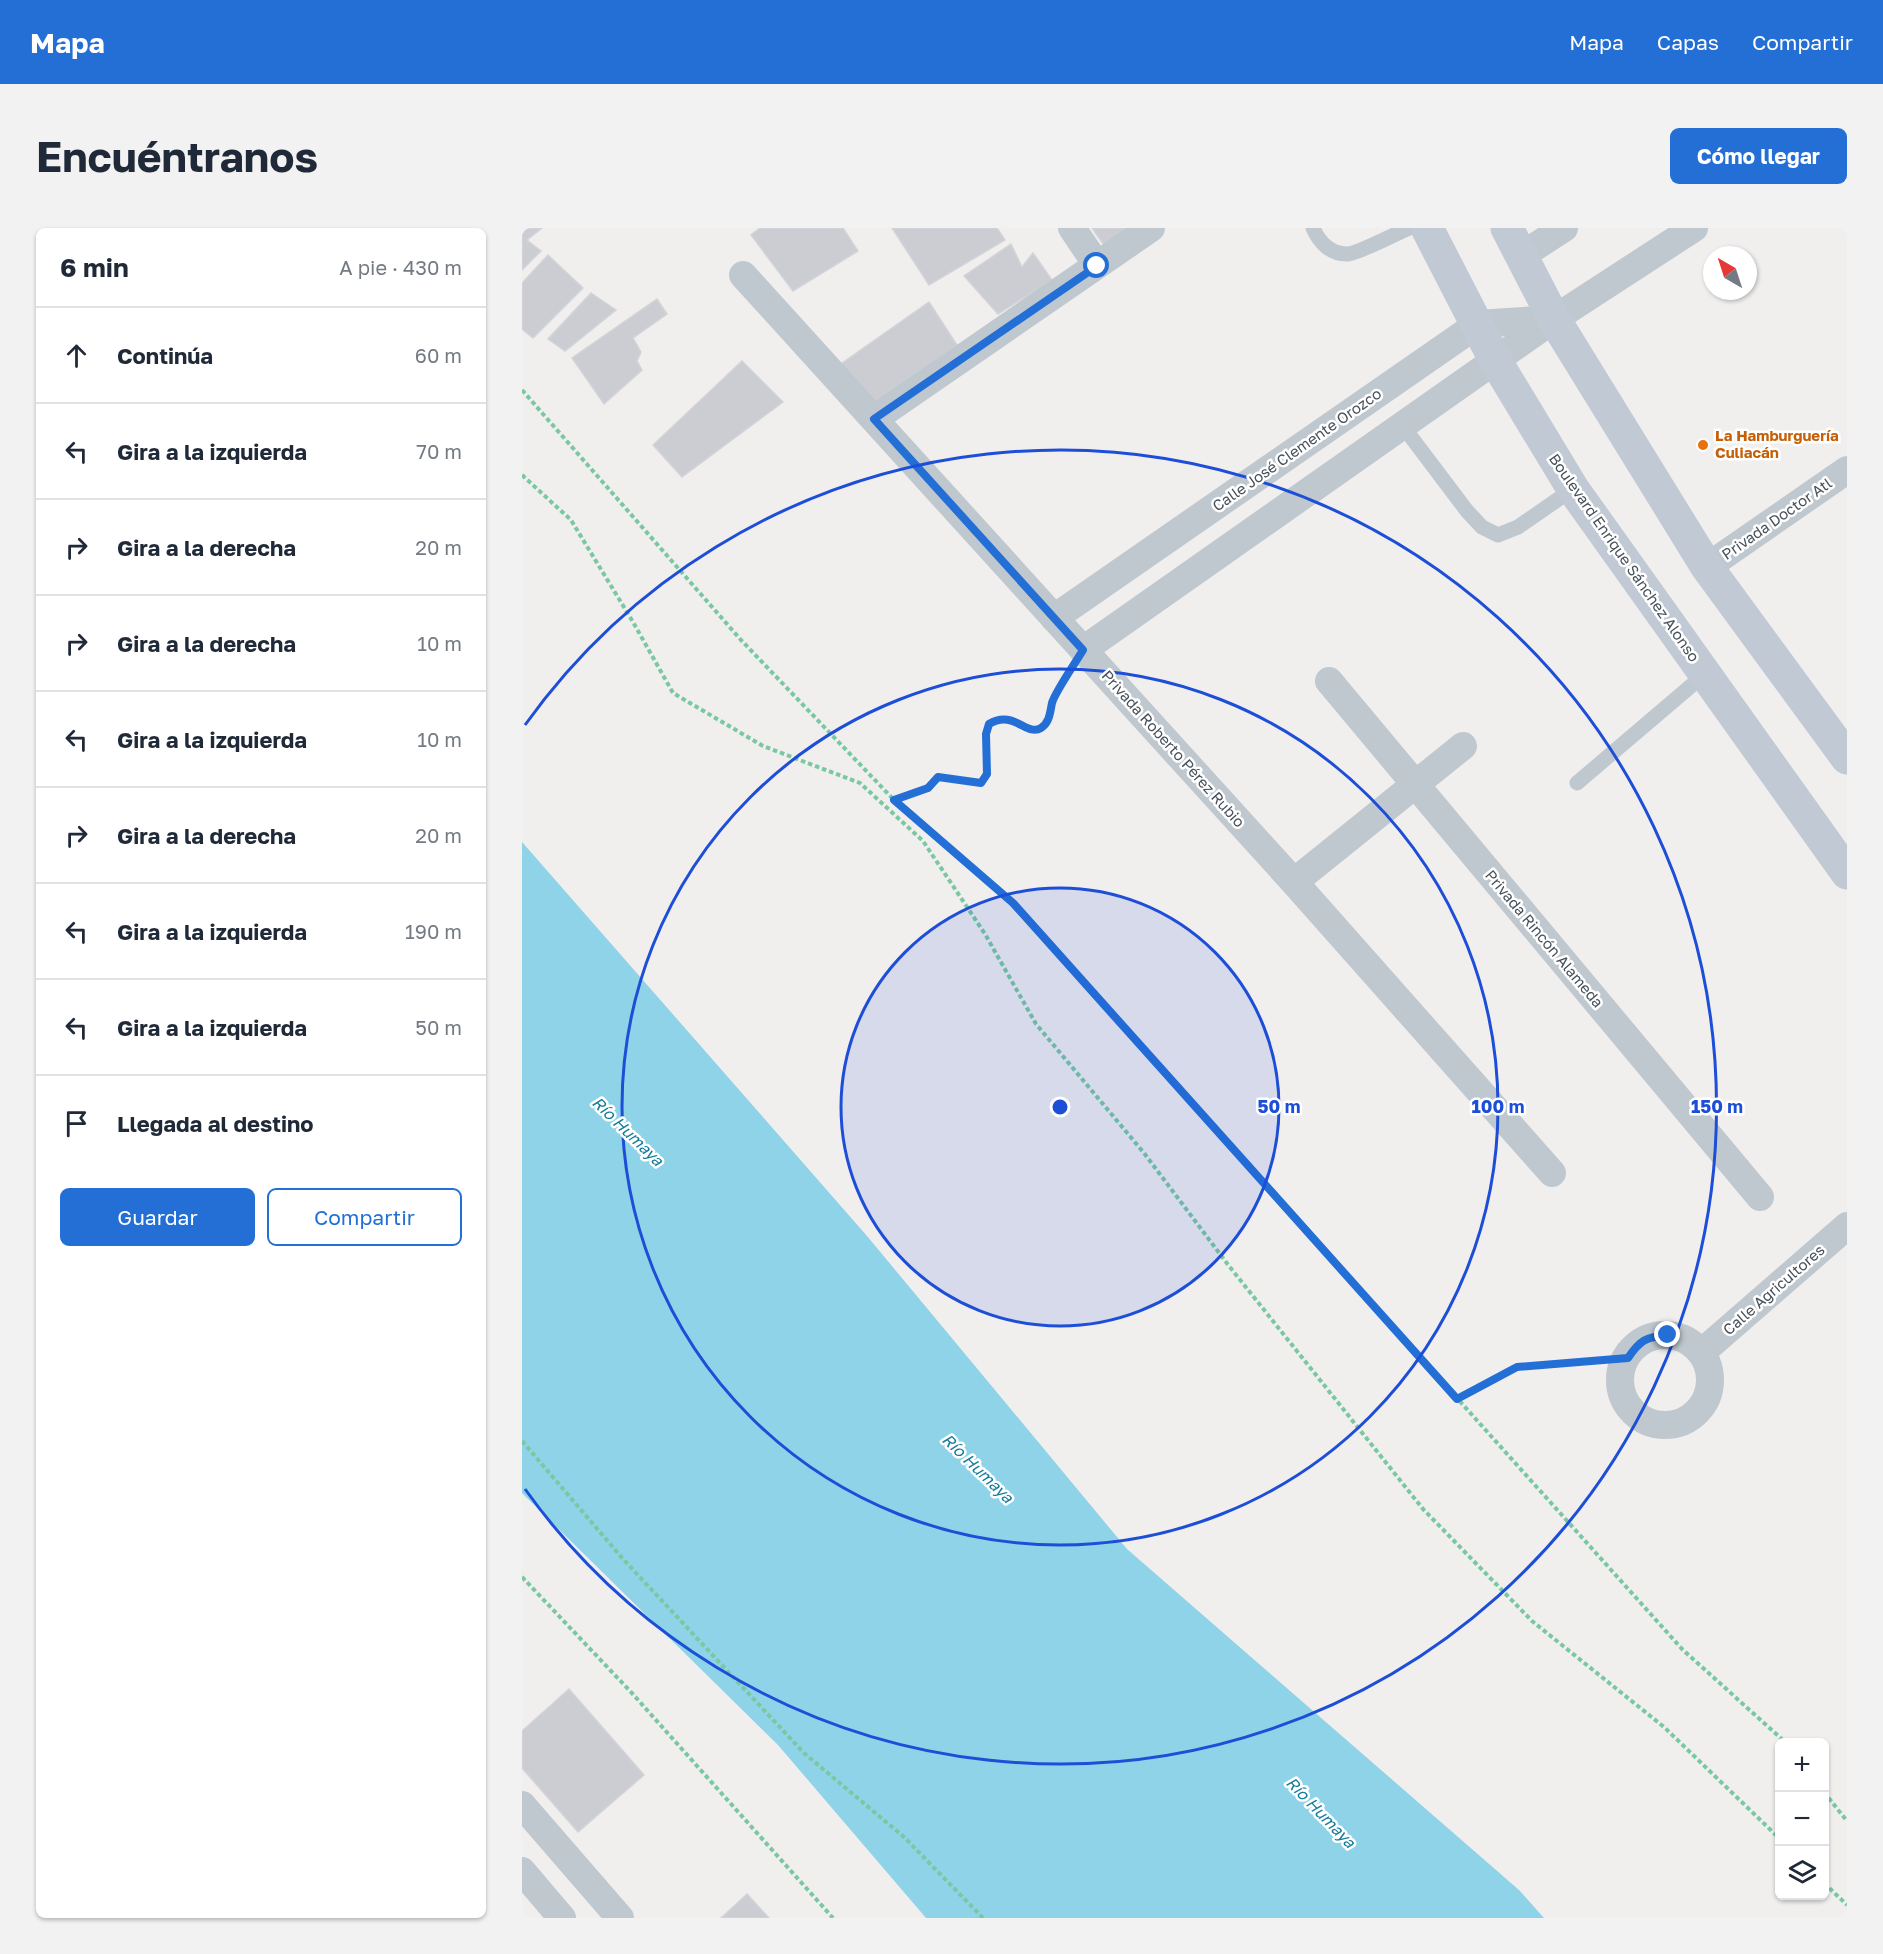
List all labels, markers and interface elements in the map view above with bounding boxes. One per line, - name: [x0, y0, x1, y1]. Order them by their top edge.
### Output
- text: Mapa: [30, 26, 105, 59]
- text: Mapa: [1569, 29, 1624, 55]
- text: Capas: [1657, 29, 1719, 55]
- text: Compartir: [1752, 29, 1853, 55]
- button: Cómo llegar: [1670, 128, 1847, 184]
- text: Encuéntranos: [36, 131, 318, 181]
- north arrow: [1703, 246, 1757, 300]
- text: 6 min: [60, 252, 129, 283]
- route start: [1083, 252, 1109, 278]
- text: A pie · 430 m: [339, 255, 462, 279]
- icon: ahead: [60, 339, 93, 372]
- text: Continúa: [117, 342, 213, 369]
- text: 60 m: [415, 343, 462, 367]
- street label: Calle José Clemente Orozco: [1209, 384, 1384, 514]
- place label: La Hamburguería Culiacán: [1715, 426, 1839, 461]
- icon: left: [60, 435, 93, 468]
- text: Gira a la izquierda: [117, 438, 307, 465]
- marker: La Hamburguería Culiacán: [1696, 438, 1710, 452]
- text: 70 m: [416, 439, 462, 463]
- street label: Boulevard Enrique Sánchez Alonso: [1546, 450, 1704, 665]
- street label: Privada Doctor Atl: [1718, 473, 1835, 563]
- icon: right: [60, 531, 93, 564]
- text: Gira a la derecha: [117, 534, 296, 561]
- text: 20 m: [415, 535, 462, 559]
- icon: right: [60, 627, 93, 660]
- text: Gira a la derecha: [117, 630, 296, 657]
- text: 10 m: [417, 631, 462, 655]
- street label: Privada Roberto Pérez Rubio: [1099, 666, 1249, 830]
- icon: left: [60, 723, 93, 756]
- text: Gira a la izquierda: [117, 726, 307, 753]
- text: 10 m: [417, 727, 462, 751]
- icon: right: [60, 819, 93, 852]
- text: Gira a la derecha: [117, 822, 296, 849]
- text: 20 m: [415, 823, 462, 847]
- street label: Privada Rincón Alameda: [1482, 866, 1608, 1011]
- icon: left: [60, 915, 93, 948]
- text: Gira a la izquierda: [117, 918, 307, 945]
- text: 190 m: [405, 919, 462, 943]
- icon: left: [60, 1011, 93, 1044]
- text: Gira a la izquierda: [117, 1014, 307, 1041]
- text: 50 m: [415, 1015, 462, 1039]
- water label: Río Humaya: [588, 1092, 668, 1170]
- text: 50 m: [1258, 1095, 1300, 1117]
- text: 100 m: [1472, 1095, 1524, 1117]
- text: 150 m: [1691, 1095, 1743, 1117]
- centre of rings: [1050, 1097, 1070, 1117]
- icon: arrive: [60, 1107, 93, 1140]
- text: Llegada al destino: [117, 1110, 314, 1137]
- button: Guardar: [60, 1188, 255, 1246]
- button: Compartir: [267, 1188, 462, 1246]
- street label: Calle Agricultores: [1719, 1240, 1828, 1338]
- route end: [1654, 1321, 1680, 1347]
- water label: Río Humaya: [938, 1429, 1018, 1507]
- map controls: [1775, 1738, 1829, 1900]
- button: +: [1775, 1738, 1829, 1792]
- water label: Río Humaya: [1282, 1772, 1360, 1852]
- button: −: [1775, 1792, 1829, 1846]
- button: layers: [1775, 1846, 1829, 1900]

